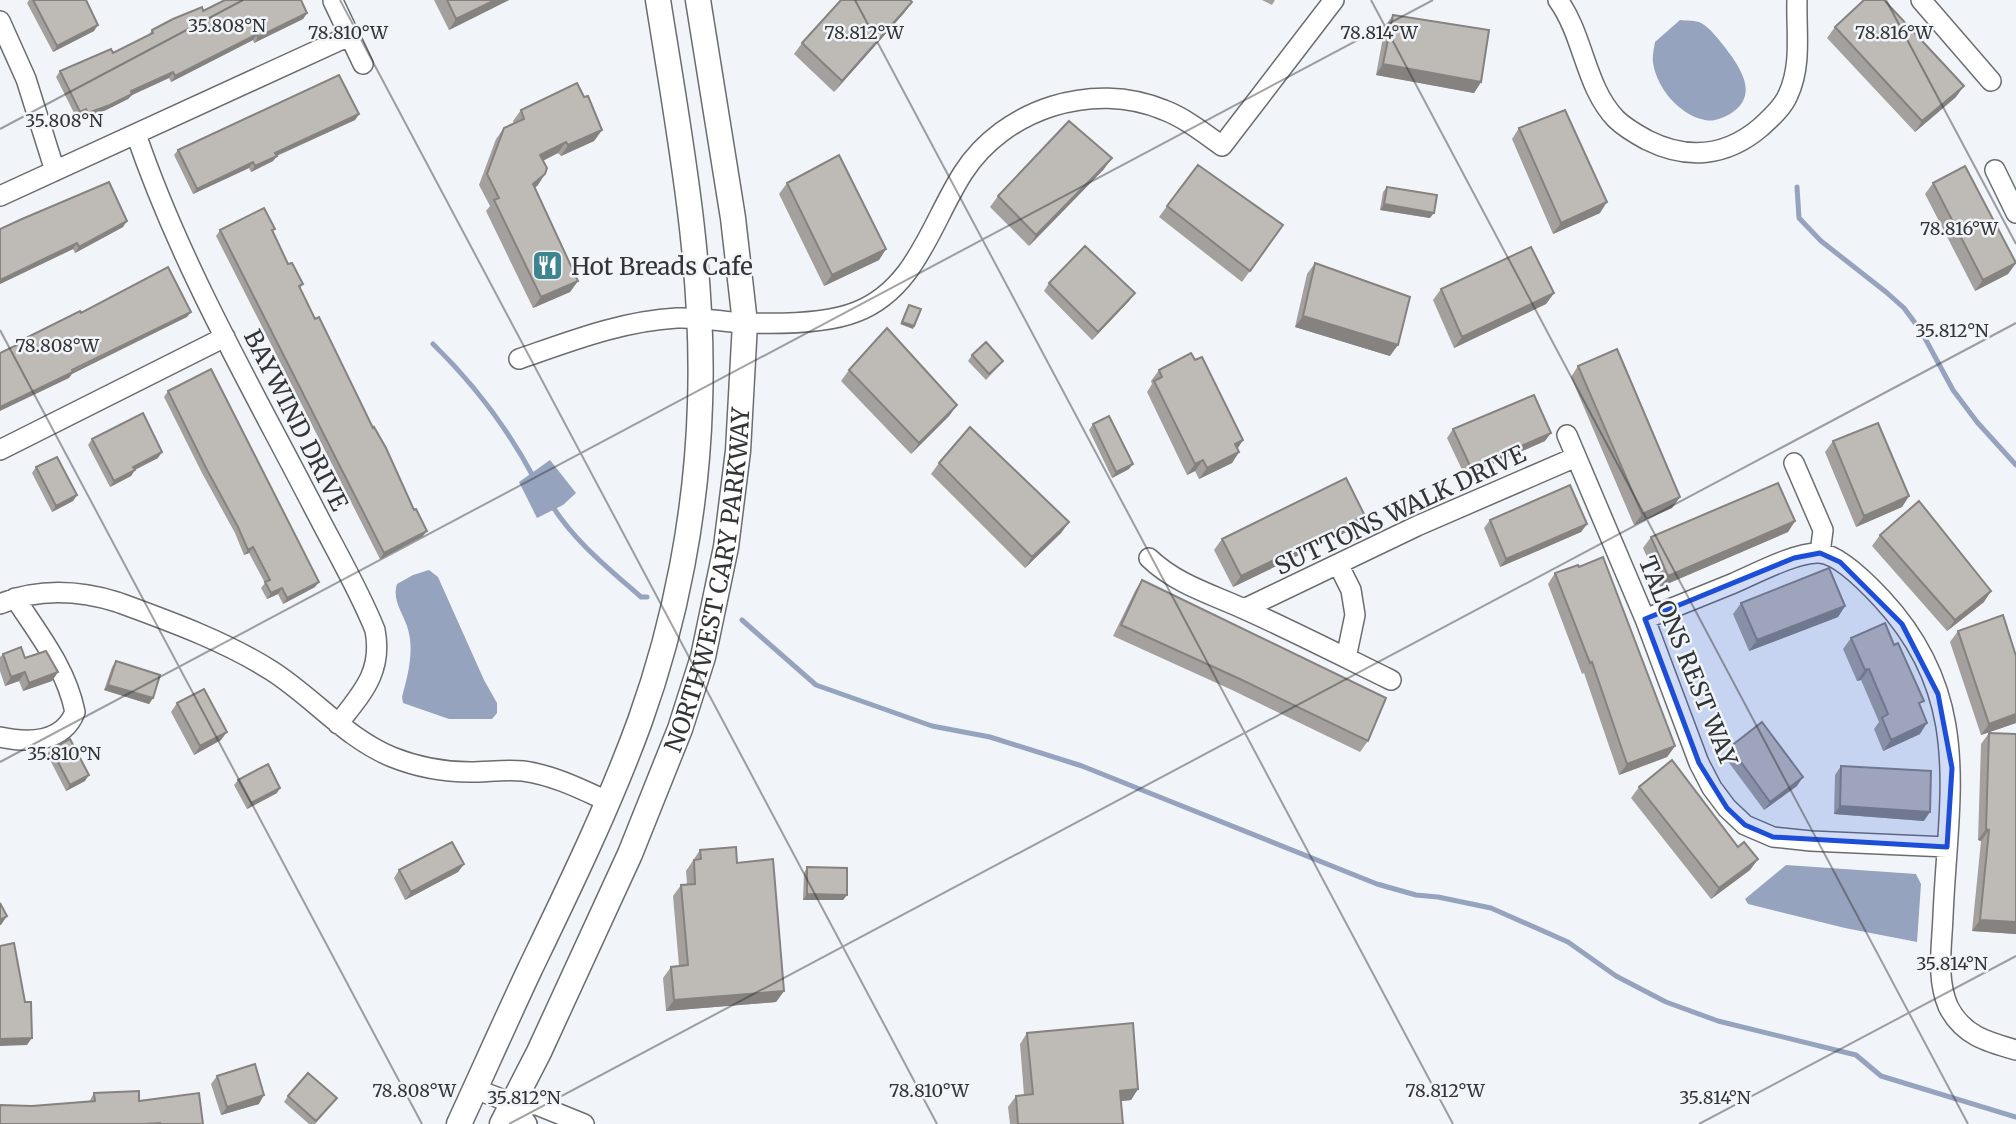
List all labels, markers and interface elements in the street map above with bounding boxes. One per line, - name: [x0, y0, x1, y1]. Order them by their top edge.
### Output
- text: 35.808°N: [188, 14, 266, 37]
- text: 78.810°W: [308, 21, 389, 44]
- text: 78.812°W: [824, 21, 905, 44]
- text: 78.814°W: [1340, 21, 1419, 44]
- text: 78.816°W: [1855, 21, 1934, 44]
- text: 35.808°N: [25, 109, 103, 132]
- text: 78.816°W: [1920, 217, 1999, 240]
- restaurant icon: Hot Breads Cafe: [531, 249, 565, 283]
- place label: Hot Breads Cafe: [571, 251, 753, 282]
- text: 35.812°N: [1915, 319, 1989, 342]
- street label: BAYWIND DRIVE: [237, 324, 355, 516]
- text: 78.808°W: [15, 334, 100, 357]
- street label: NORTHWEST CARY PARKWAY: [657, 406, 756, 756]
- street label: SUTTONS WALK DRIVE: [1270, 438, 1531, 582]
- street label: TALONS REST WAY: [1632, 552, 1744, 771]
- text: 35.810°N: [27, 742, 101, 765]
- text: 35.814°N: [1916, 952, 1988, 975]
- text: 78.808°W: [372, 1079, 457, 1102]
- text: 78.810°W: [889, 1079, 970, 1102]
- text: 78.812°W: [1405, 1079, 1486, 1102]
- text: 35.812°N: [487, 1086, 561, 1109]
- text: 35.814°N: [1679, 1086, 1751, 1109]

